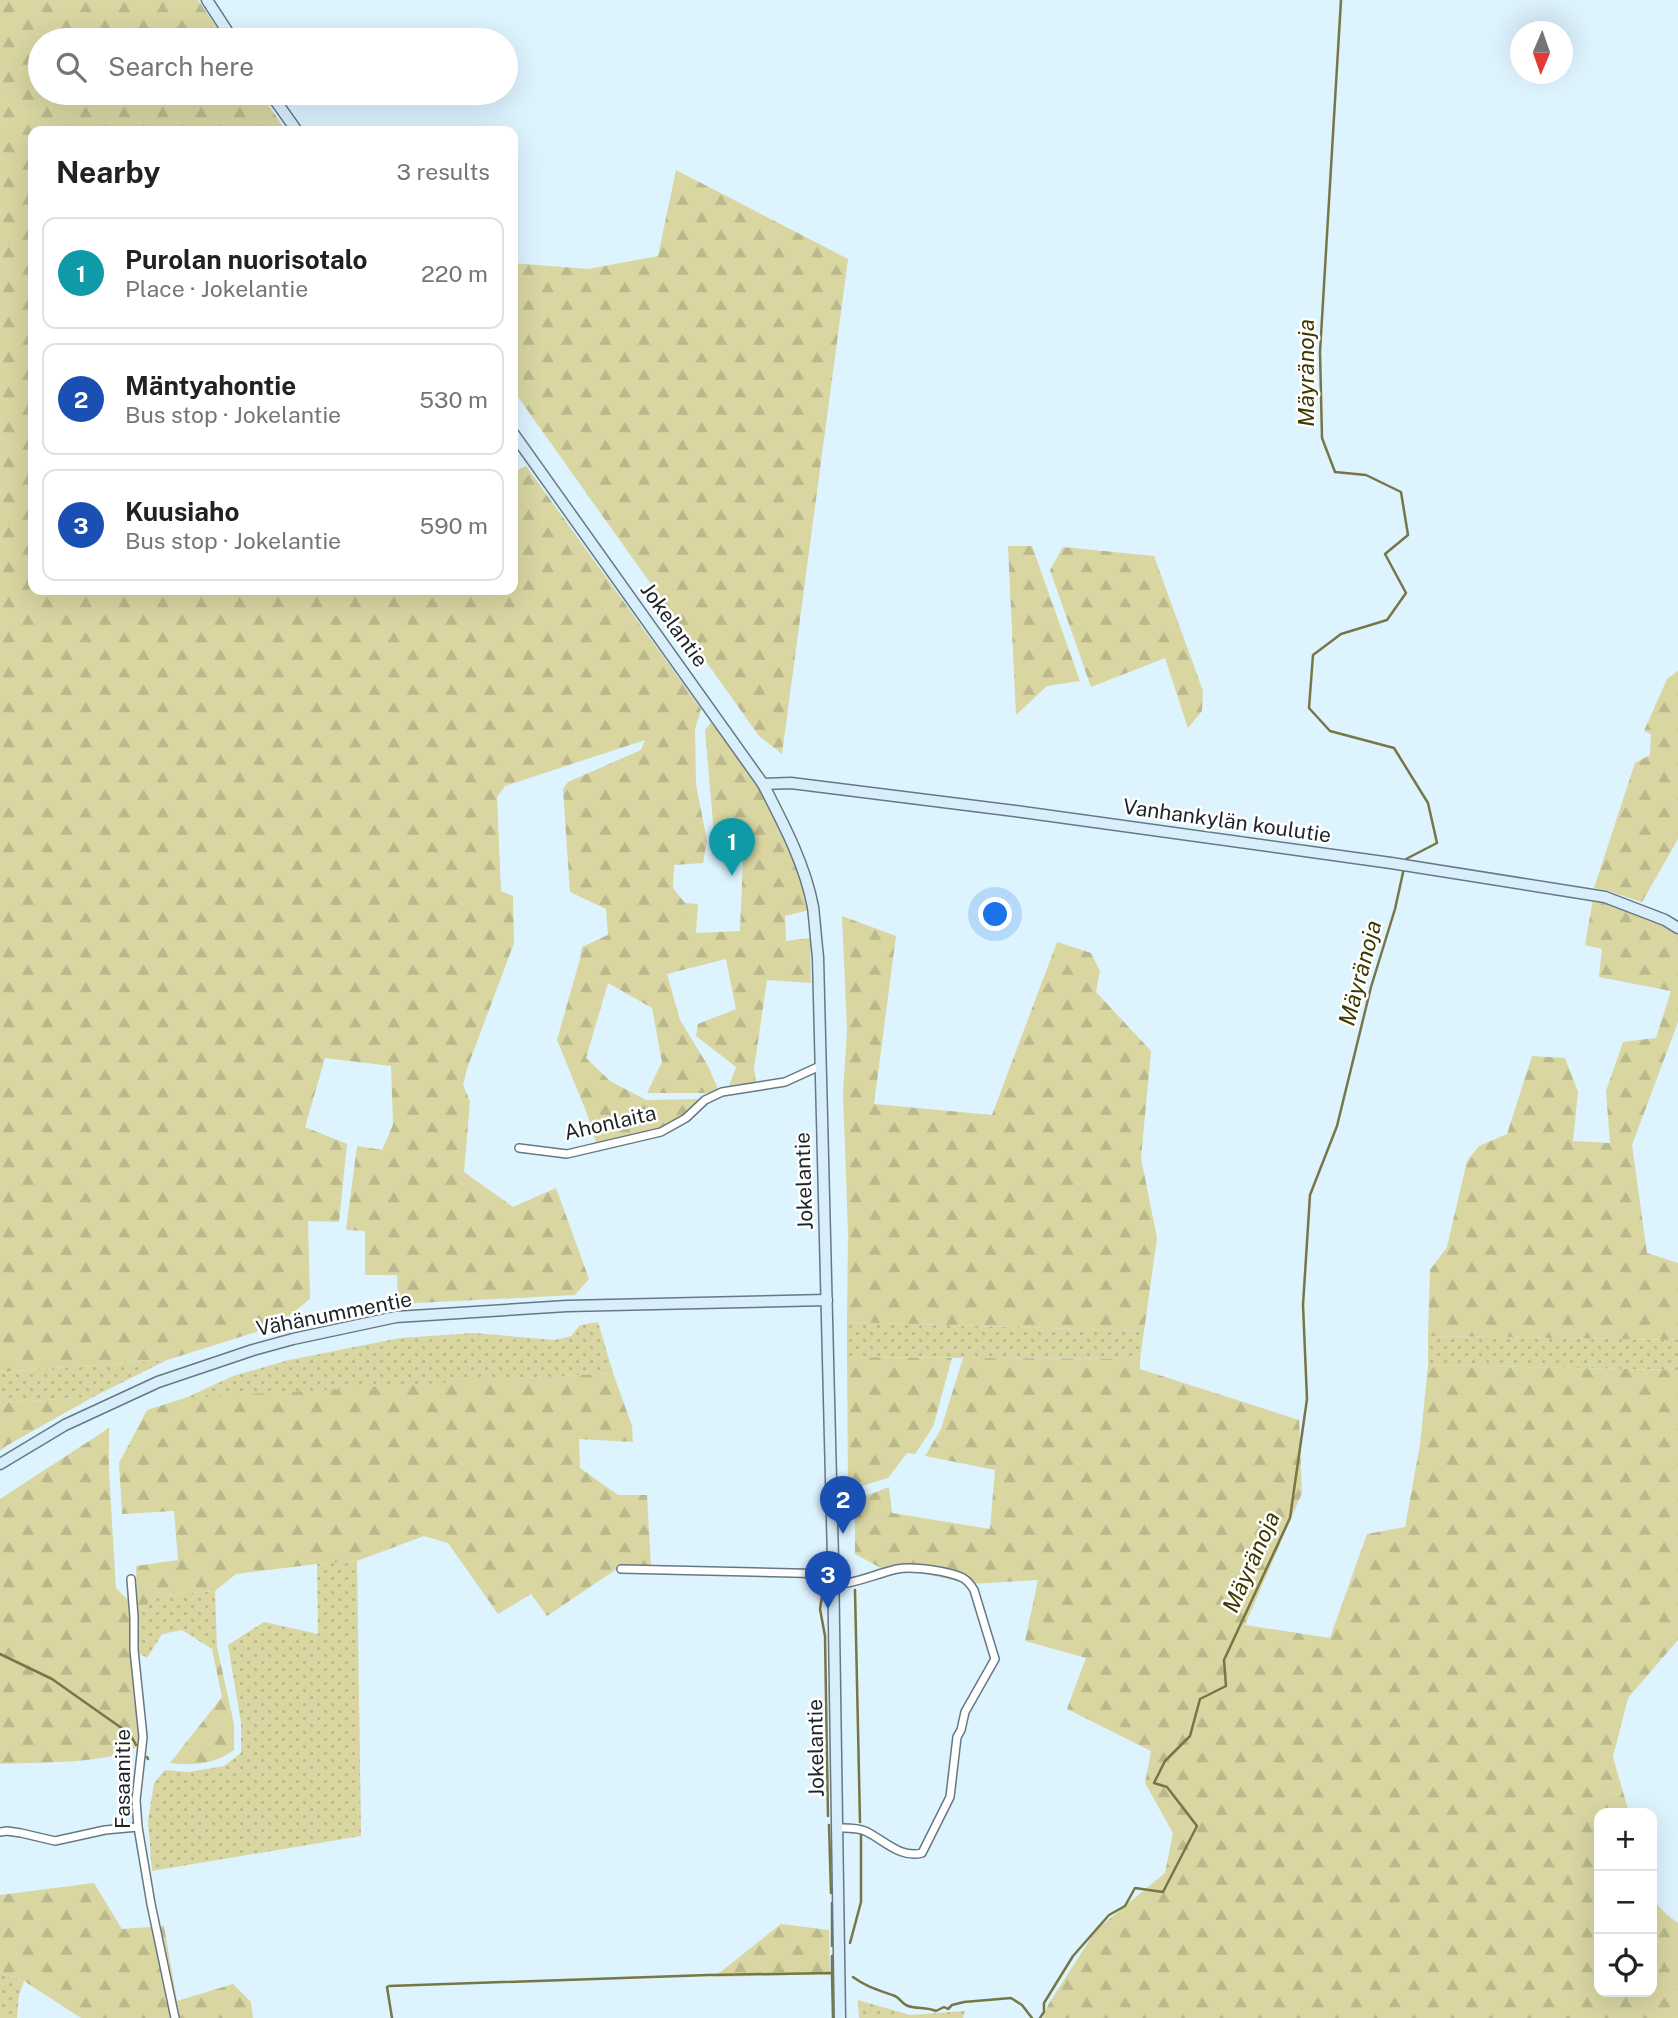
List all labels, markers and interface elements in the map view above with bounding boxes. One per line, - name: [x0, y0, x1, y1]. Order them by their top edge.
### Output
- north arrow: [1510, 21, 1573, 84]
- search box: [28, 28, 518, 105]
- icon: search: [52, 48, 90, 86]
- text: Search here: [108, 51, 254, 82]
- text: Nearby: [56, 154, 160, 190]
- text: 3 results: [396, 158, 490, 185]
- text: Purolan nuorisotalo: [125, 244, 368, 275]
- text: 1: [76, 260, 86, 287]
- text: 220 m: [421, 260, 488, 287]
- text: Place · Jokelantie: [125, 275, 308, 302]
- water label: Mäyränoja: [1292, 319, 1319, 427]
- text: Mäntyahontie: [125, 370, 296, 401]
- text: 2: [74, 386, 88, 413]
- text: 530 m: [419, 386, 488, 413]
- text: Bus stop · Jokelantie: [125, 401, 341, 428]
- text: Kuusiaho: [125, 496, 239, 527]
- text: 3: [73, 512, 89, 539]
- text: 590 m: [419, 512, 488, 539]
- text: Bus stop · Jokelantie: [125, 527, 341, 554]
- street label: Jokelantie: [635, 578, 713, 672]
- street label: Vanhankylän koulutie: [1121, 794, 1333, 848]
- pin: 1: [709, 818, 755, 876]
- your location: [978, 897, 1012, 931]
- water label: Mäyränoja: [1333, 917, 1387, 1028]
- street label: Ahonlaita: [561, 1100, 658, 1145]
- street label: Jokelantie: [789, 1132, 818, 1230]
- street label: Vähänummentie: [254, 1286, 414, 1341]
- pin: 2: [820, 1476, 866, 1534]
- water label: Mäyränoja: [1216, 1507, 1285, 1617]
- pin: 3: [805, 1551, 851, 1609]
- street label: Jokelantie: [802, 1699, 829, 1797]
- street label: Fasaanitie: [110, 1729, 135, 1829]
- map controls: [1594, 1808, 1657, 1997]
- button: +: [1594, 1808, 1657, 1871]
- button: −: [1594, 1871, 1657, 1934]
- button: locate: [1594, 1934, 1657, 1997]

